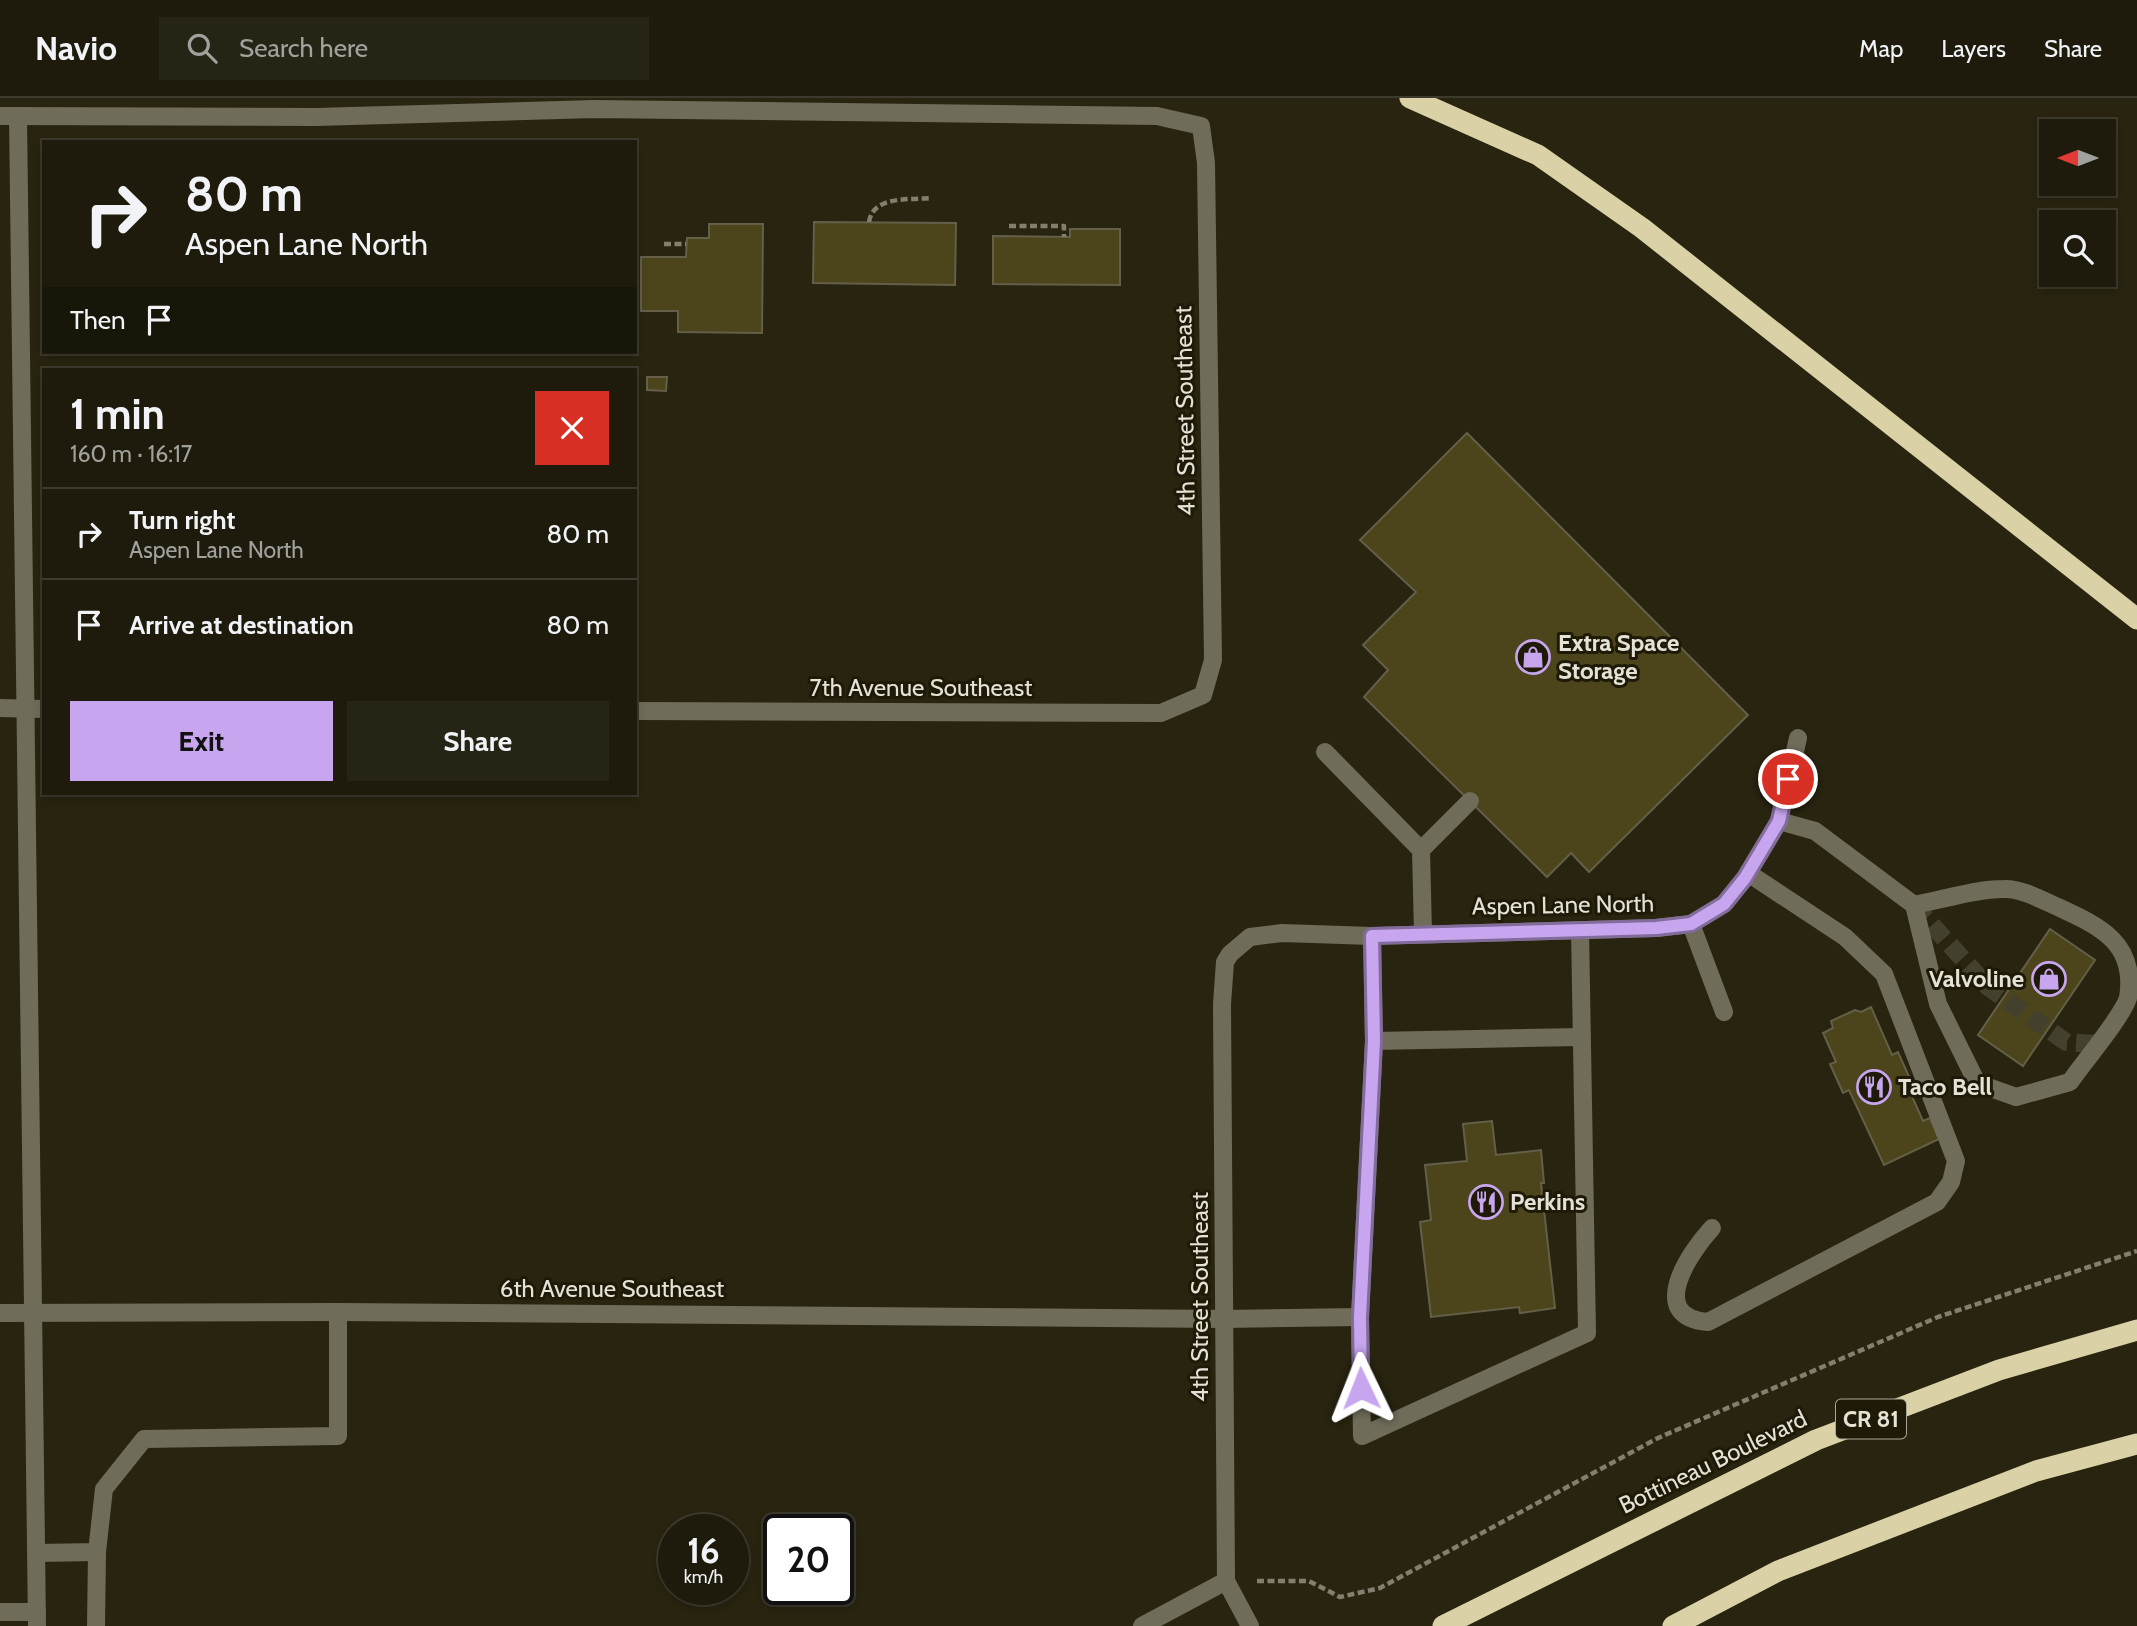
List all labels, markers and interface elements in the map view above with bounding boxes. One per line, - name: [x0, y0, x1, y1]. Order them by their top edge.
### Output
- search box: [159, 17, 649, 80]
- text: Navio: [35, 28, 117, 68]
- icon: search: [183, 29, 221, 67]
- text: Search here: [239, 32, 368, 64]
- text: Map: [1859, 34, 1903, 63]
- text: Layers: [1941, 34, 2006, 63]
- text: Share: [2044, 34, 2102, 63]
- north arrow: [2039, 119, 2116, 196]
- map controls: [2039, 119, 2116, 287]
- text: 80 m: [185, 164, 303, 223]
- icon: right: [70, 168, 161, 259]
- button: search: [2039, 210, 2116, 287]
- text: Aspen Lane North: [185, 224, 428, 263]
- icon: arrive: [140, 301, 178, 339]
- text: Then: [70, 304, 126, 336]
- street label: 4th Street Southeast: [1168, 306, 1201, 516]
- text: 1 min: [70, 388, 165, 440]
- button: close: [535, 391, 609, 465]
- text: 160 m · 16:17: [70, 440, 192, 468]
- text: Turn right: [129, 504, 235, 536]
- icon: right: [70, 515, 108, 553]
- text: 80 m: [546, 518, 609, 550]
- text: Aspen Lane North: [129, 536, 304, 564]
- icon: arrive: [70, 606, 108, 644]
- text: Arrive at destination: [129, 609, 354, 641]
- text: 80 m: [546, 609, 609, 641]
- place label: Extra Space Storage: [1558, 628, 1679, 685]
- shop icon: Extra Space Storage: [1514, 638, 1552, 676]
- street label: 7th Avenue Southeast: [810, 673, 1032, 702]
- button: Exit: [70, 701, 333, 781]
- button: Share: [347, 701, 609, 781]
- pin: [1758, 749, 1818, 809]
- icon: arrive: [1769, 760, 1807, 798]
- street label: Aspen Lane North: [1472, 888, 1654, 921]
- shop icon: Valvoline: [2030, 960, 2068, 998]
- place label: Valvoline: [1929, 964, 2024, 993]
- restaurant icon: Taco Bell: [1855, 1068, 1893, 1106]
- place label: Taco Bell: [1898, 1072, 1992, 1101]
- restaurant icon: Perkins: [1467, 1183, 1505, 1221]
- place label: Perkins: [1510, 1187, 1585, 1216]
- street label: 4th Street Southeast: [1185, 1192, 1214, 1402]
- street label: 6th Avenue Southeast: [500, 1274, 724, 1303]
- position arrow: [1324, 1351, 1398, 1425]
- road number: CR 81: [1836, 1400, 1906, 1438]
- street label: Bottineau Boulevard: [1614, 1403, 1811, 1520]
- speed limit sign: 20: [763, 1514, 854, 1605]
- text: 16: [687, 1529, 720, 1572]
- text: km/h: [684, 1566, 723, 1588]

